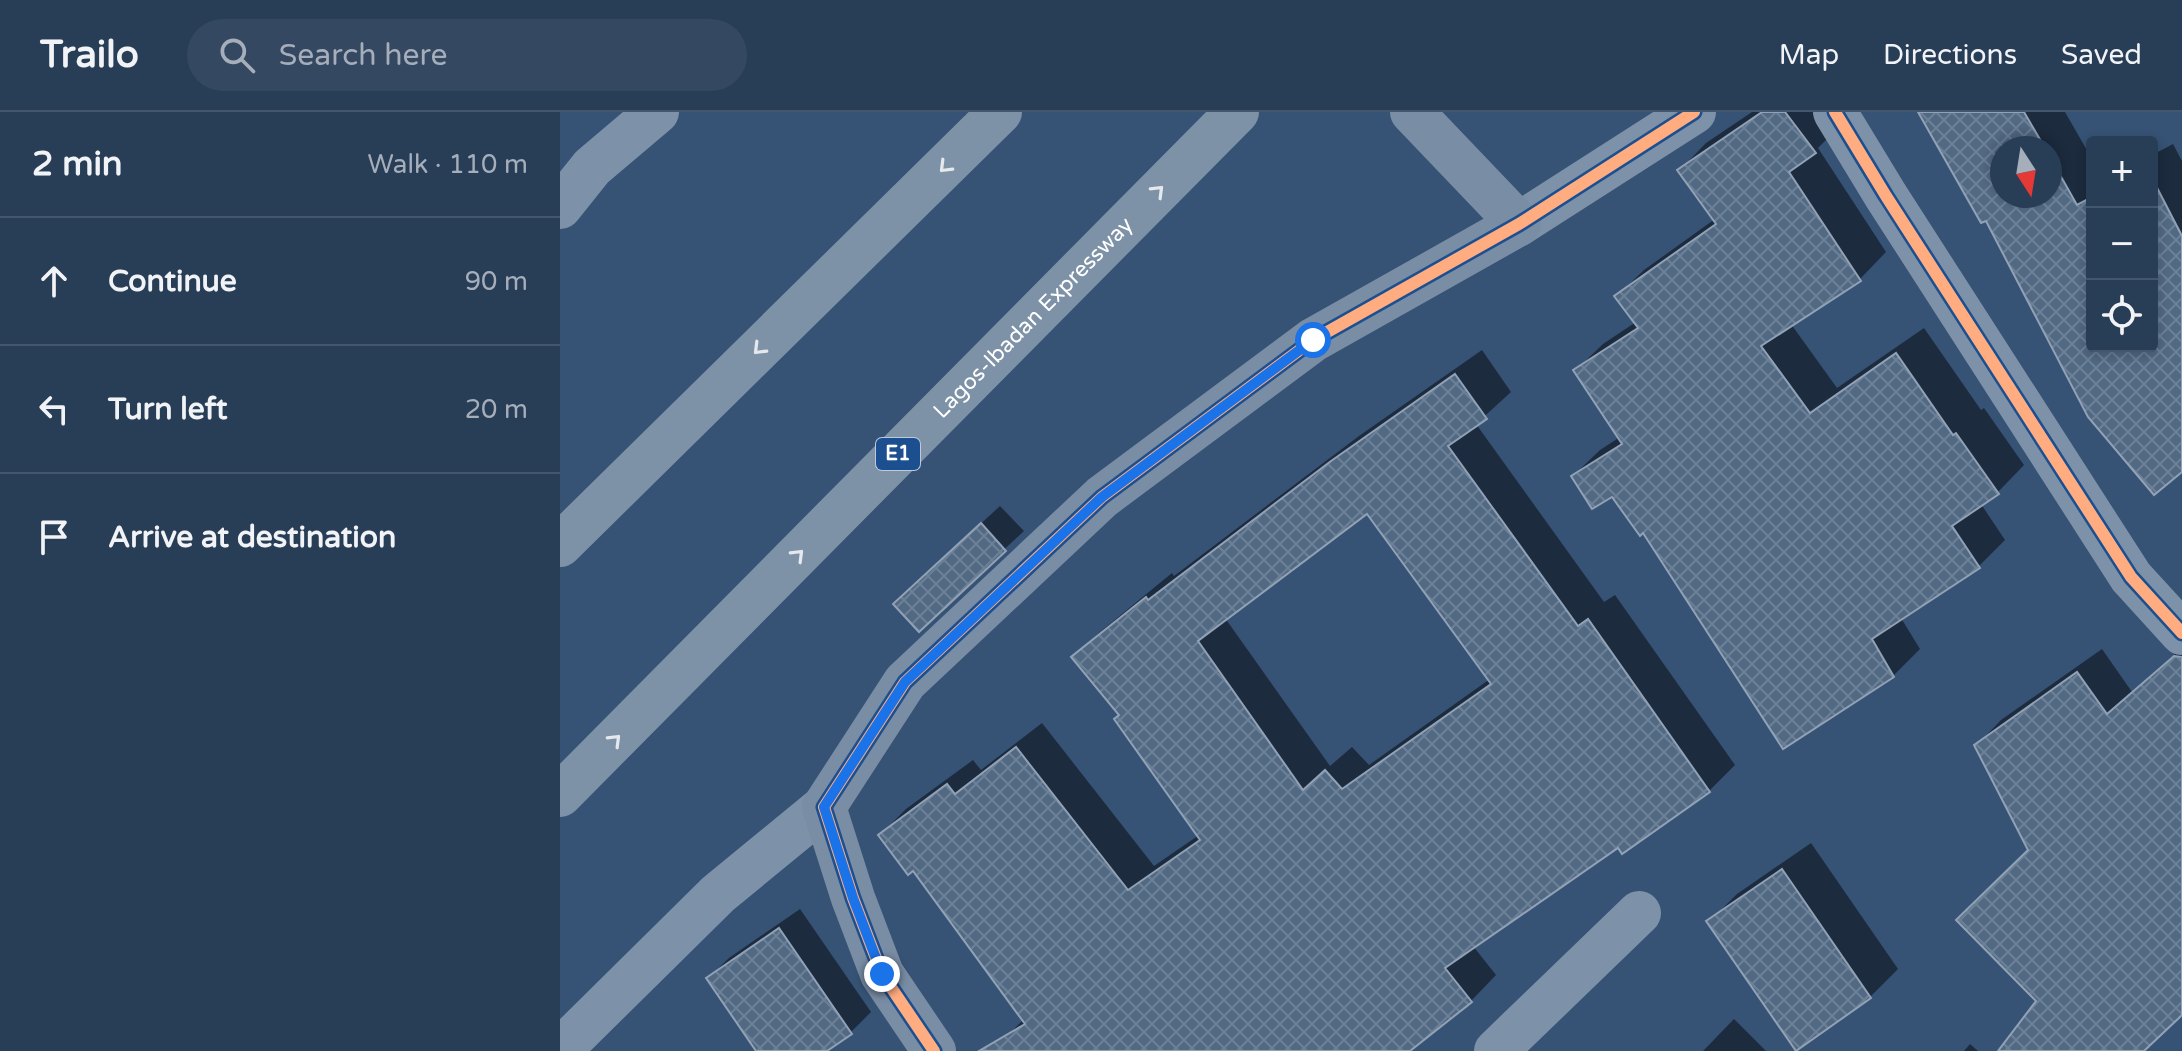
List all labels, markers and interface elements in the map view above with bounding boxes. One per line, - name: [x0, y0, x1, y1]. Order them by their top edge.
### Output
- search box: [187, 19, 747, 91]
- text: Trailo: [40, 32, 139, 78]
- icon: search: [215, 33, 259, 77]
- text: Search here: [279, 37, 448, 74]
- text: Map: [1779, 38, 1839, 72]
- text: Directions: [1883, 38, 2017, 72]
- text: Saved: [2061, 38, 2142, 72]
- north arrow: [1990, 136, 2062, 208]
- map controls: [2086, 136, 2158, 352]
- button: +: [2086, 136, 2158, 208]
- text: 2 min: [32, 144, 123, 185]
- text: Walk · 110 m: [368, 149, 528, 180]
- one-way arrow: [940, 158, 954, 172]
- one-way arrow: [1149, 186, 1163, 200]
- button: −: [2086, 208, 2158, 280]
- street label: Lagos-Ibadan Expressway: [928, 212, 1138, 424]
- icon: ahead: [32, 259, 76, 303]
- text: Continue: [108, 263, 237, 300]
- text: 90 m: [465, 266, 528, 297]
- button: locate: [2086, 280, 2158, 352]
- route start: [1295, 322, 1331, 358]
- one-way arrow: [754, 340, 768, 354]
- icon: left: [32, 387, 76, 431]
- text: Turn left: [108, 391, 227, 428]
- text: 20 m: [465, 394, 528, 425]
- road number: E1: [876, 438, 920, 470]
- icon: arrive: [32, 515, 76, 559]
- text: Arrive at destination: [108, 519, 396, 556]
- one-way arrow: [789, 550, 803, 564]
- one-way arrow: [606, 735, 620, 749]
- route end: [864, 956, 900, 992]

